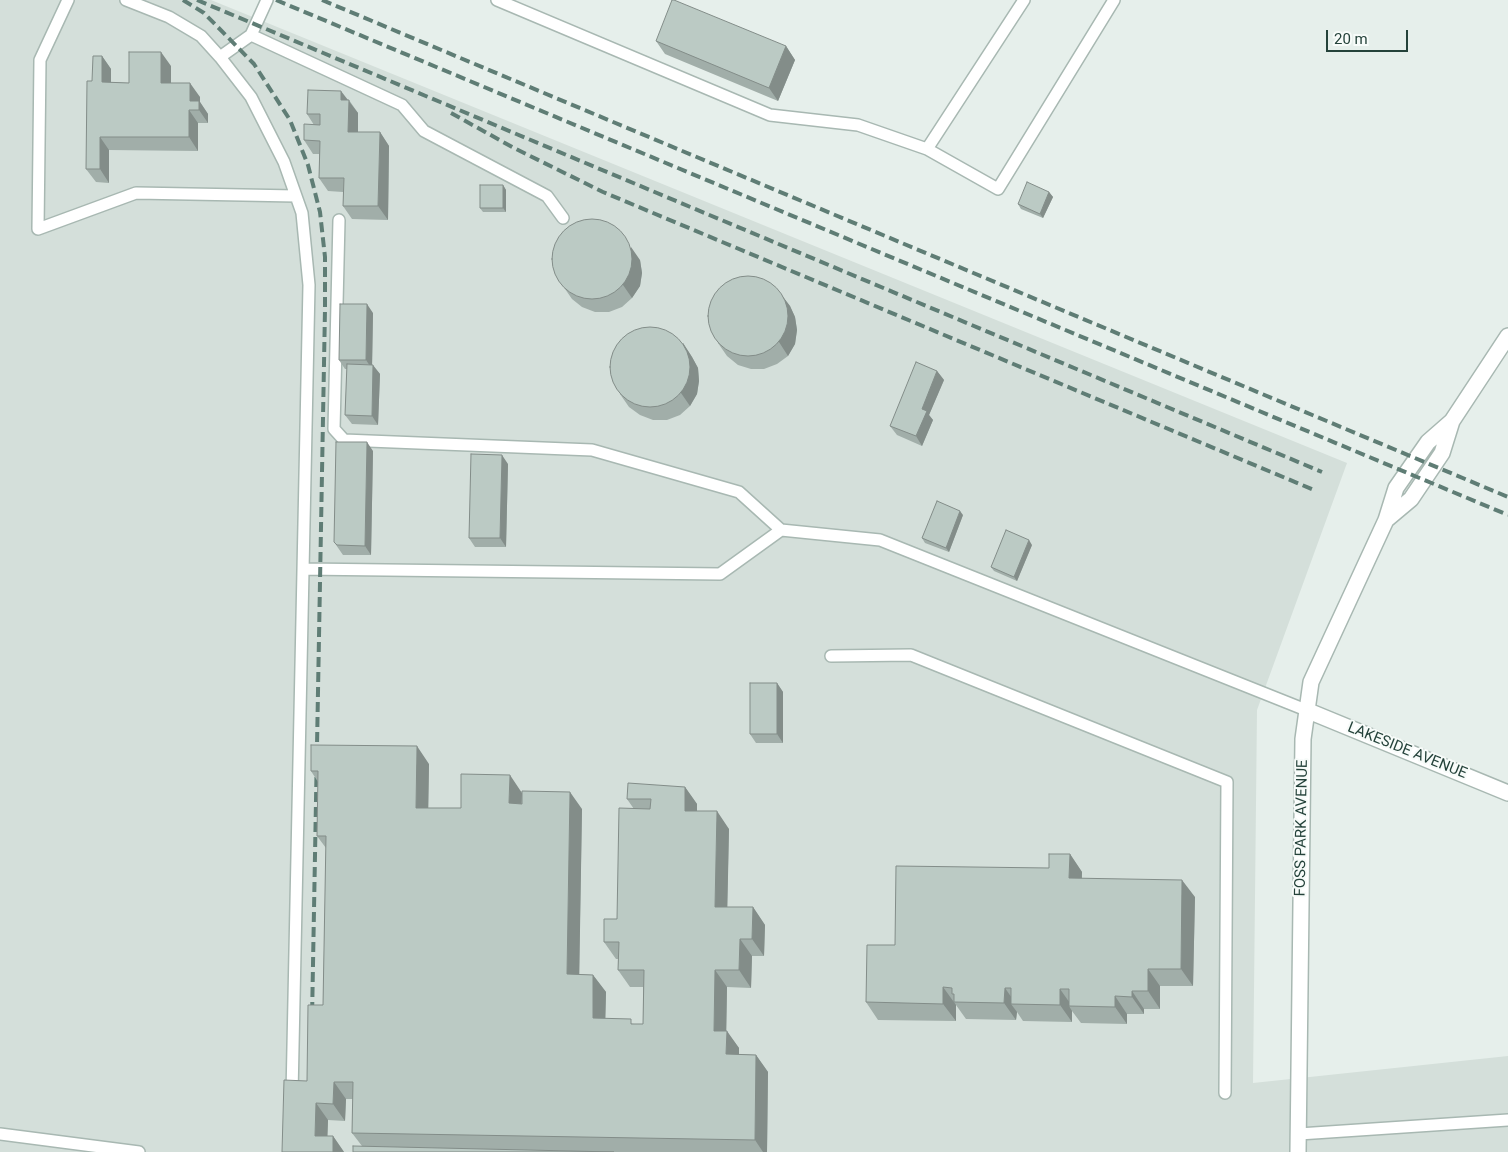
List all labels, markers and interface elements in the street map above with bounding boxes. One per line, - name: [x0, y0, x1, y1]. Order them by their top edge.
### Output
- scale bar: [1328, 20, 1410, 52]
- text: 20 m: [1334, 30, 1368, 48]
- street label: LAKESIDE AVENUE: [1345, 719, 1469, 783]
- street label: FOSS PARK AVENUE: [1292, 759, 1312, 897]

